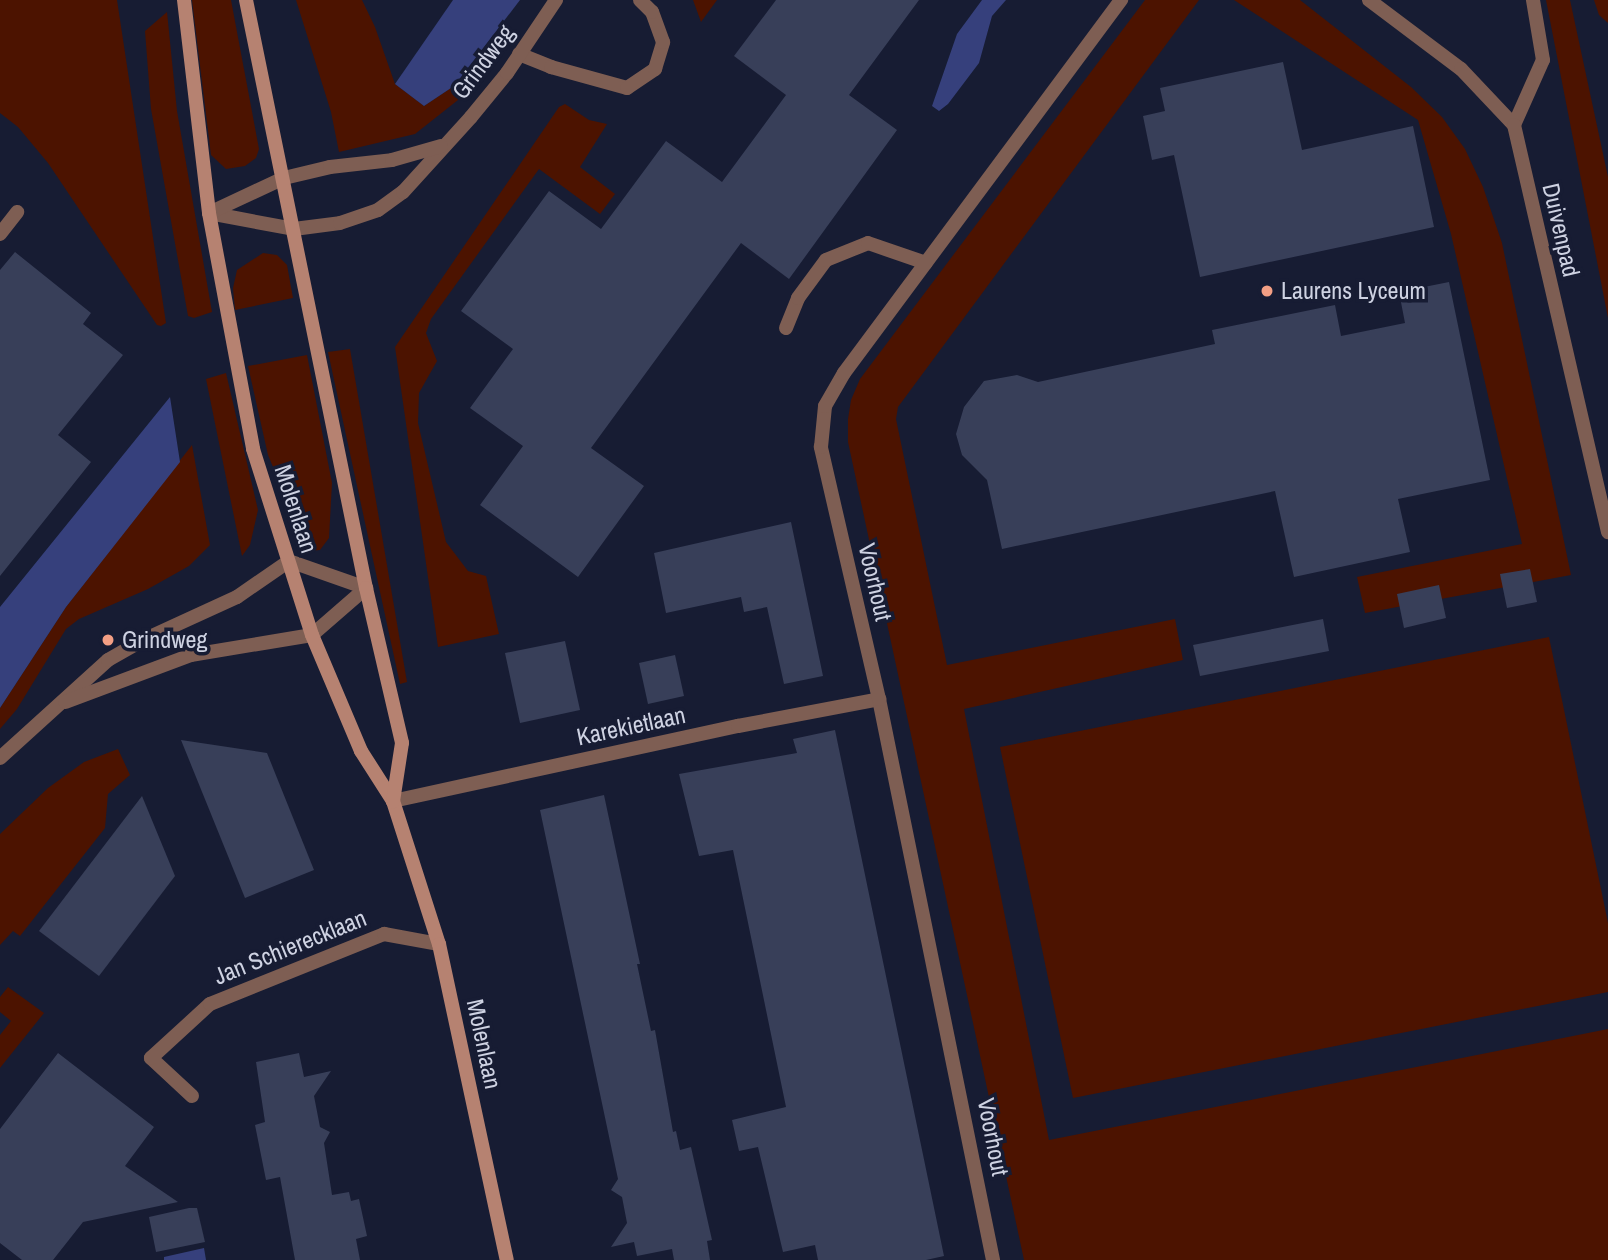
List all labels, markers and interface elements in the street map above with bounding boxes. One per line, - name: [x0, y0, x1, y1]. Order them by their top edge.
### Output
- street label: Grindweg: [446, 19, 520, 105]
- street label: Duivenpad: [1536, 180, 1586, 280]
- place label: Laurens Lyceum: [1281, 277, 1426, 305]
- marker: Laurens Lyceum: [1259, 283, 1275, 299]
- street label: Molenlaan: [268, 461, 324, 557]
- street label: Voorhout: [852, 540, 898, 624]
- place label: Grindweg: [122, 626, 207, 654]
- marker: Grindweg: [100, 632, 116, 648]
- street label: Karekietlaan: [574, 700, 688, 752]
- street label: Jan Schierecklaan: [210, 903, 370, 991]
- street label: Molenlaan: [460, 997, 508, 1091]
- street label: Voorhout: [971, 1096, 1015, 1178]

